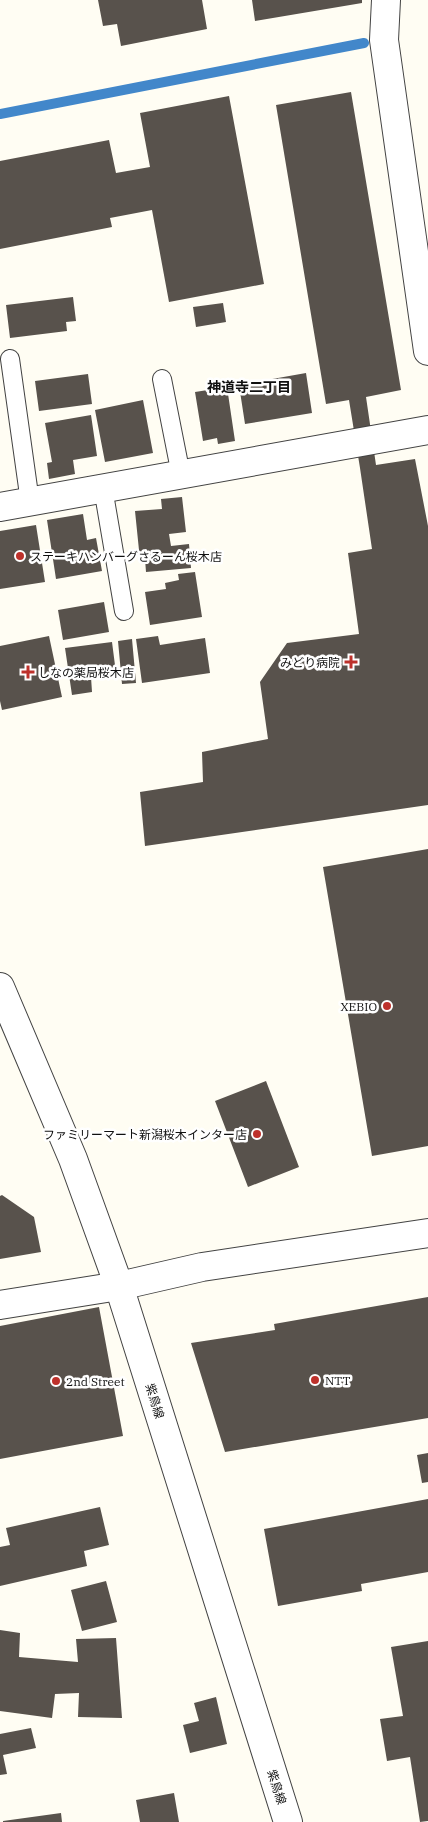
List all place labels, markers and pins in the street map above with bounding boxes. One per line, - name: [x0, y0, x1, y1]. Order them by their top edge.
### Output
- place label: ステーキハンバーグさるーん桜木店: [30, 549, 222, 564]
- marker: ステーキハンバーグさるーん桜木店: [14, 550, 26, 562]
- place label: みどり病院: [280, 655, 340, 670]
- marker: みどり病院: [344, 655, 358, 669]
- place label: しなの薬局桜木店: [38, 665, 134, 680]
- marker: しなの薬局桜木店: [22, 666, 34, 678]
- place label: XEBIO: [340, 999, 377, 1014]
- marker: XEBIO: [381, 1000, 393, 1012]
- place label: ファミリーマート新潟桜木インター店: [43, 1127, 247, 1142]
- marker: ファミリーマート新潟桜木インター店: [251, 1128, 263, 1140]
- place label: NTT: [325, 1373, 350, 1388]
- place label: 2nd Street: [66, 1374, 125, 1389]
- marker: NTT: [309, 1374, 321, 1386]
- marker: 2nd Street: [50, 1375, 62, 1387]

